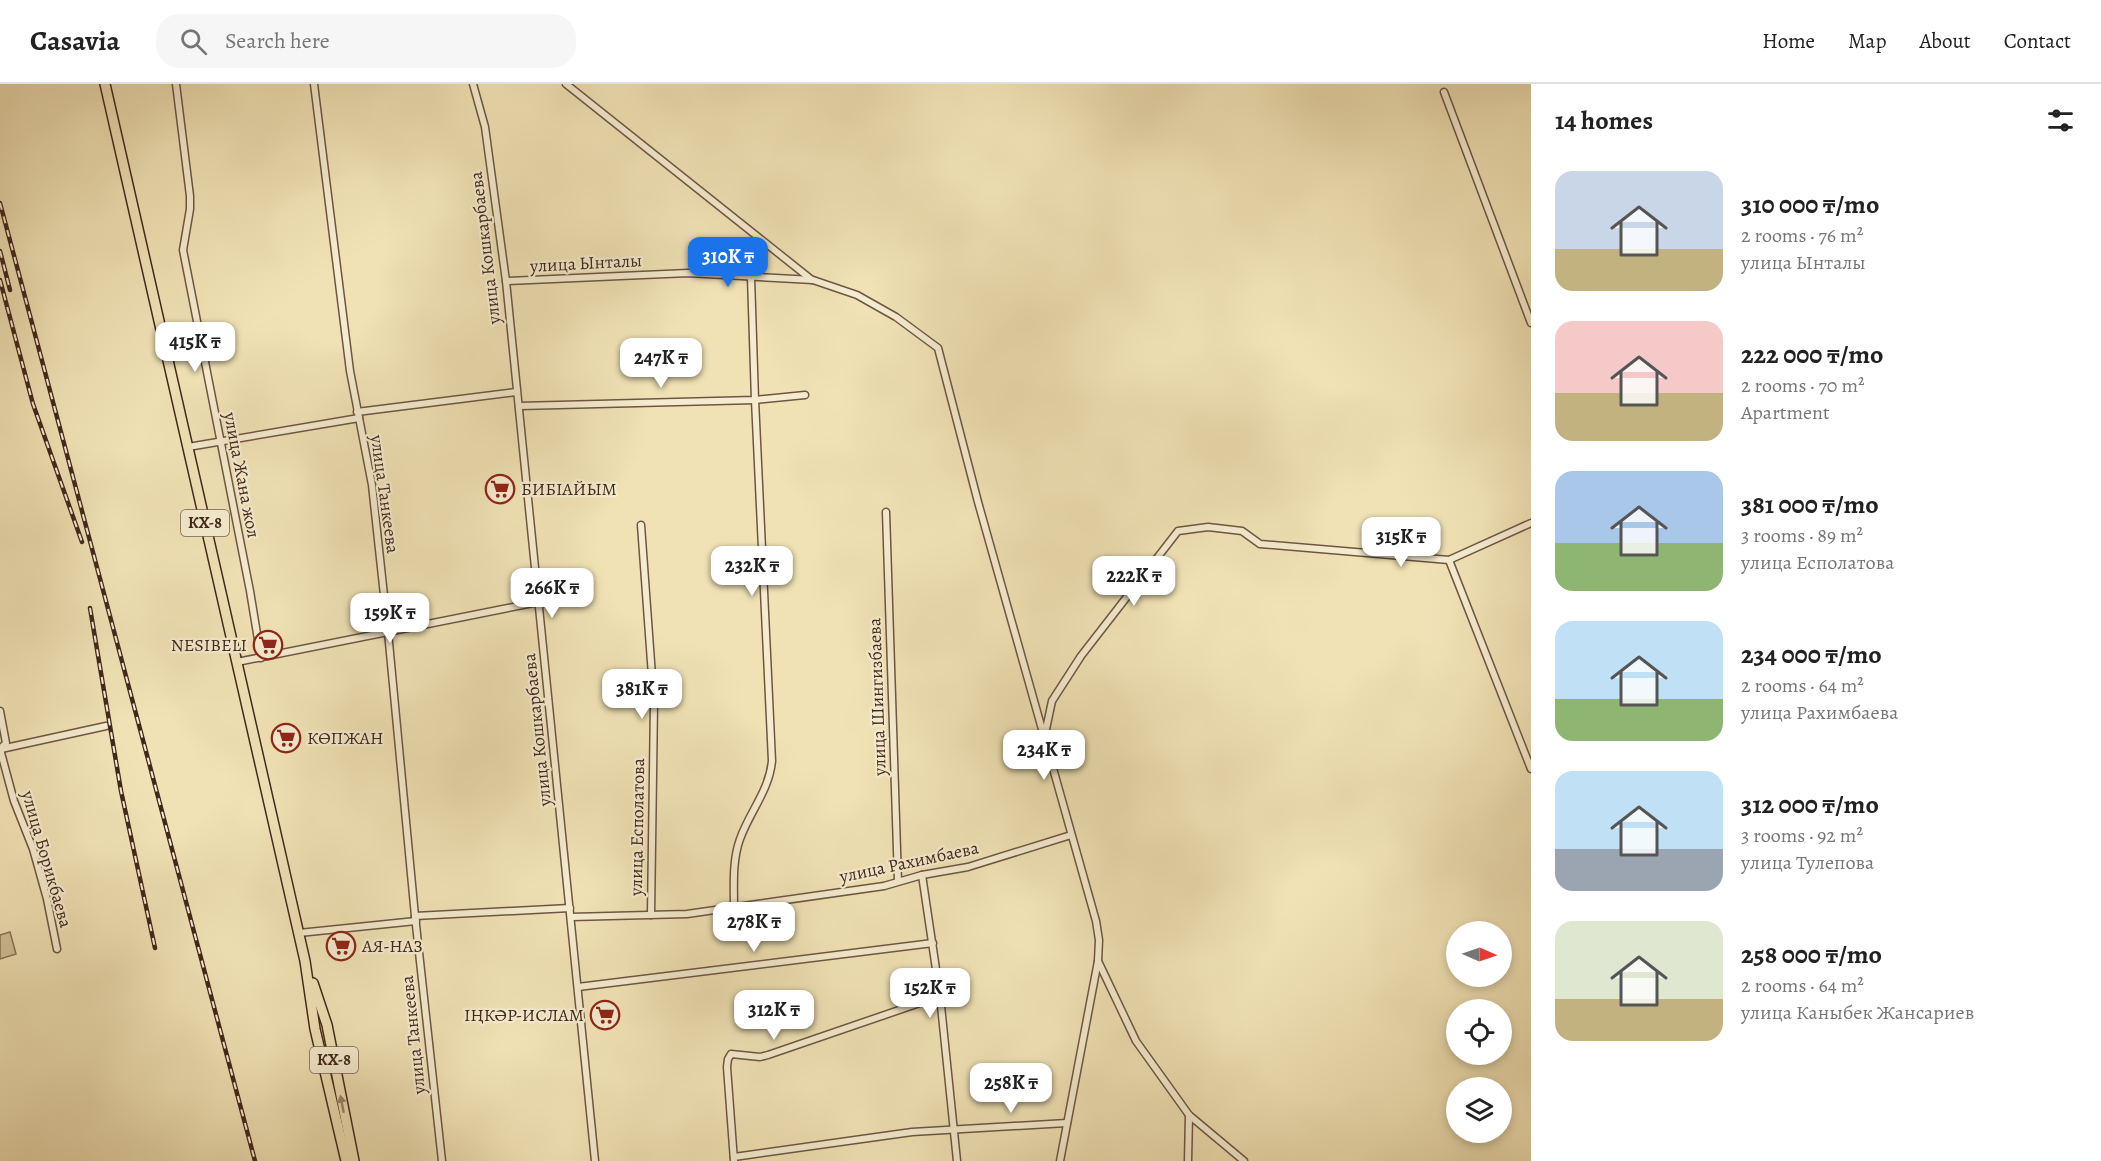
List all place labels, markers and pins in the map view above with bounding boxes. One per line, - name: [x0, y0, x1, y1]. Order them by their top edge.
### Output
- pin: 310K ₸: [679, 237, 777, 288]
- pin: 415K ₸: [146, 322, 244, 373]
- pin: 247K ₸: [612, 338, 710, 389]
- supermarket icon: БИБІАЙЫМ: [484, 473, 516, 505]
- place label: БИБІАЙЫМ: [521, 477, 617, 501]
- pin: 315K ₸: [1352, 517, 1450, 568]
- pin: 232K ₸: [703, 546, 801, 597]
- pin: 222K ₸: [1085, 556, 1183, 607]
- pin: 266K ₸: [503, 568, 601, 619]
- pin: 159K ₸: [341, 593, 439, 644]
- supermarket icon: NESIBELI: [252, 629, 284, 661]
- place label: NESIBELI: [171, 633, 247, 657]
- pin: 381K ₸: [593, 669, 691, 720]
- supermarket icon: КӨПЖАН: [270, 722, 302, 754]
- place label: КӨПЖАН: [307, 726, 384, 750]
- pin: 234K ₸: [995, 730, 1093, 781]
- pin: 278K ₸: [705, 902, 803, 953]
- supermarket icon: АЯ-НАЗ: [325, 930, 357, 962]
- place label: АЯ-НАЗ: [361, 934, 423, 958]
- pin: 152K ₸: [881, 968, 979, 1019]
- pin: 312K ₸: [725, 990, 823, 1041]
- supermarket icon: ІҢКӘР-ИСЛАМ: [589, 999, 621, 1031]
- place label: ІҢКӘР-ИСЛАМ: [464, 1003, 584, 1027]
- pin: 258K ₸: [962, 1063, 1060, 1114]

